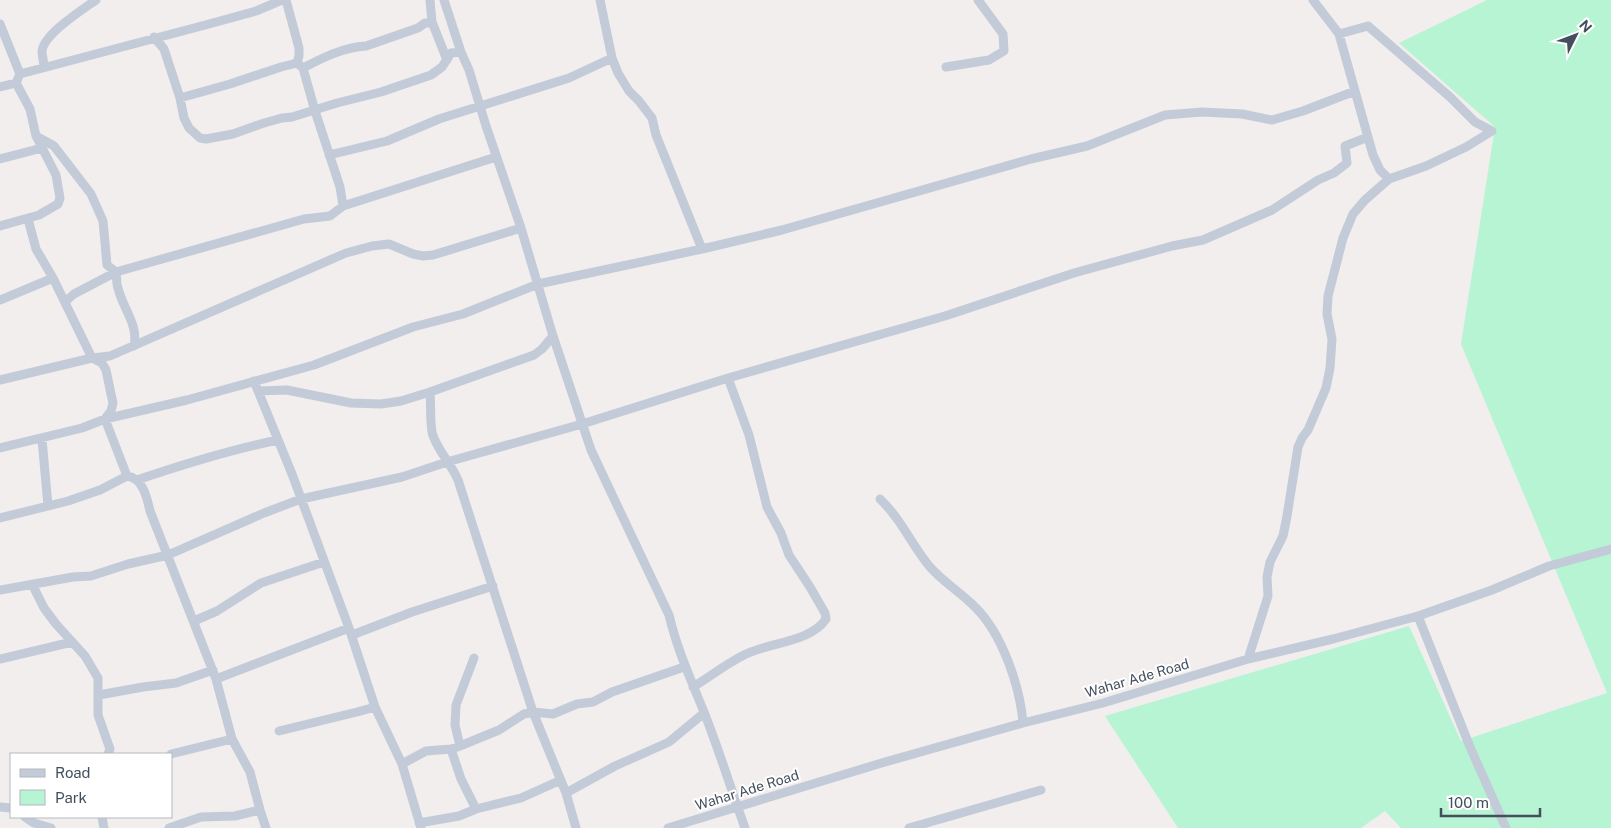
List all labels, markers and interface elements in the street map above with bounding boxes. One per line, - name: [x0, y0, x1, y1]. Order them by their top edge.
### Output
- north arrow: [1551, 10, 1601, 60]
- text: N: [1576, 17, 1595, 36]
- street label: Wahar Ade Road: [1083, 655, 1191, 701]
- legend: [10, 753, 172, 818]
- text: Road: [55, 764, 91, 781]
- street label: Wahar Ade Road: [693, 767, 801, 813]
- scale bar: [1441, 786, 1540, 818]
- text: Park: [55, 789, 87, 806]
- text: 100 m: [1448, 794, 1489, 811]

